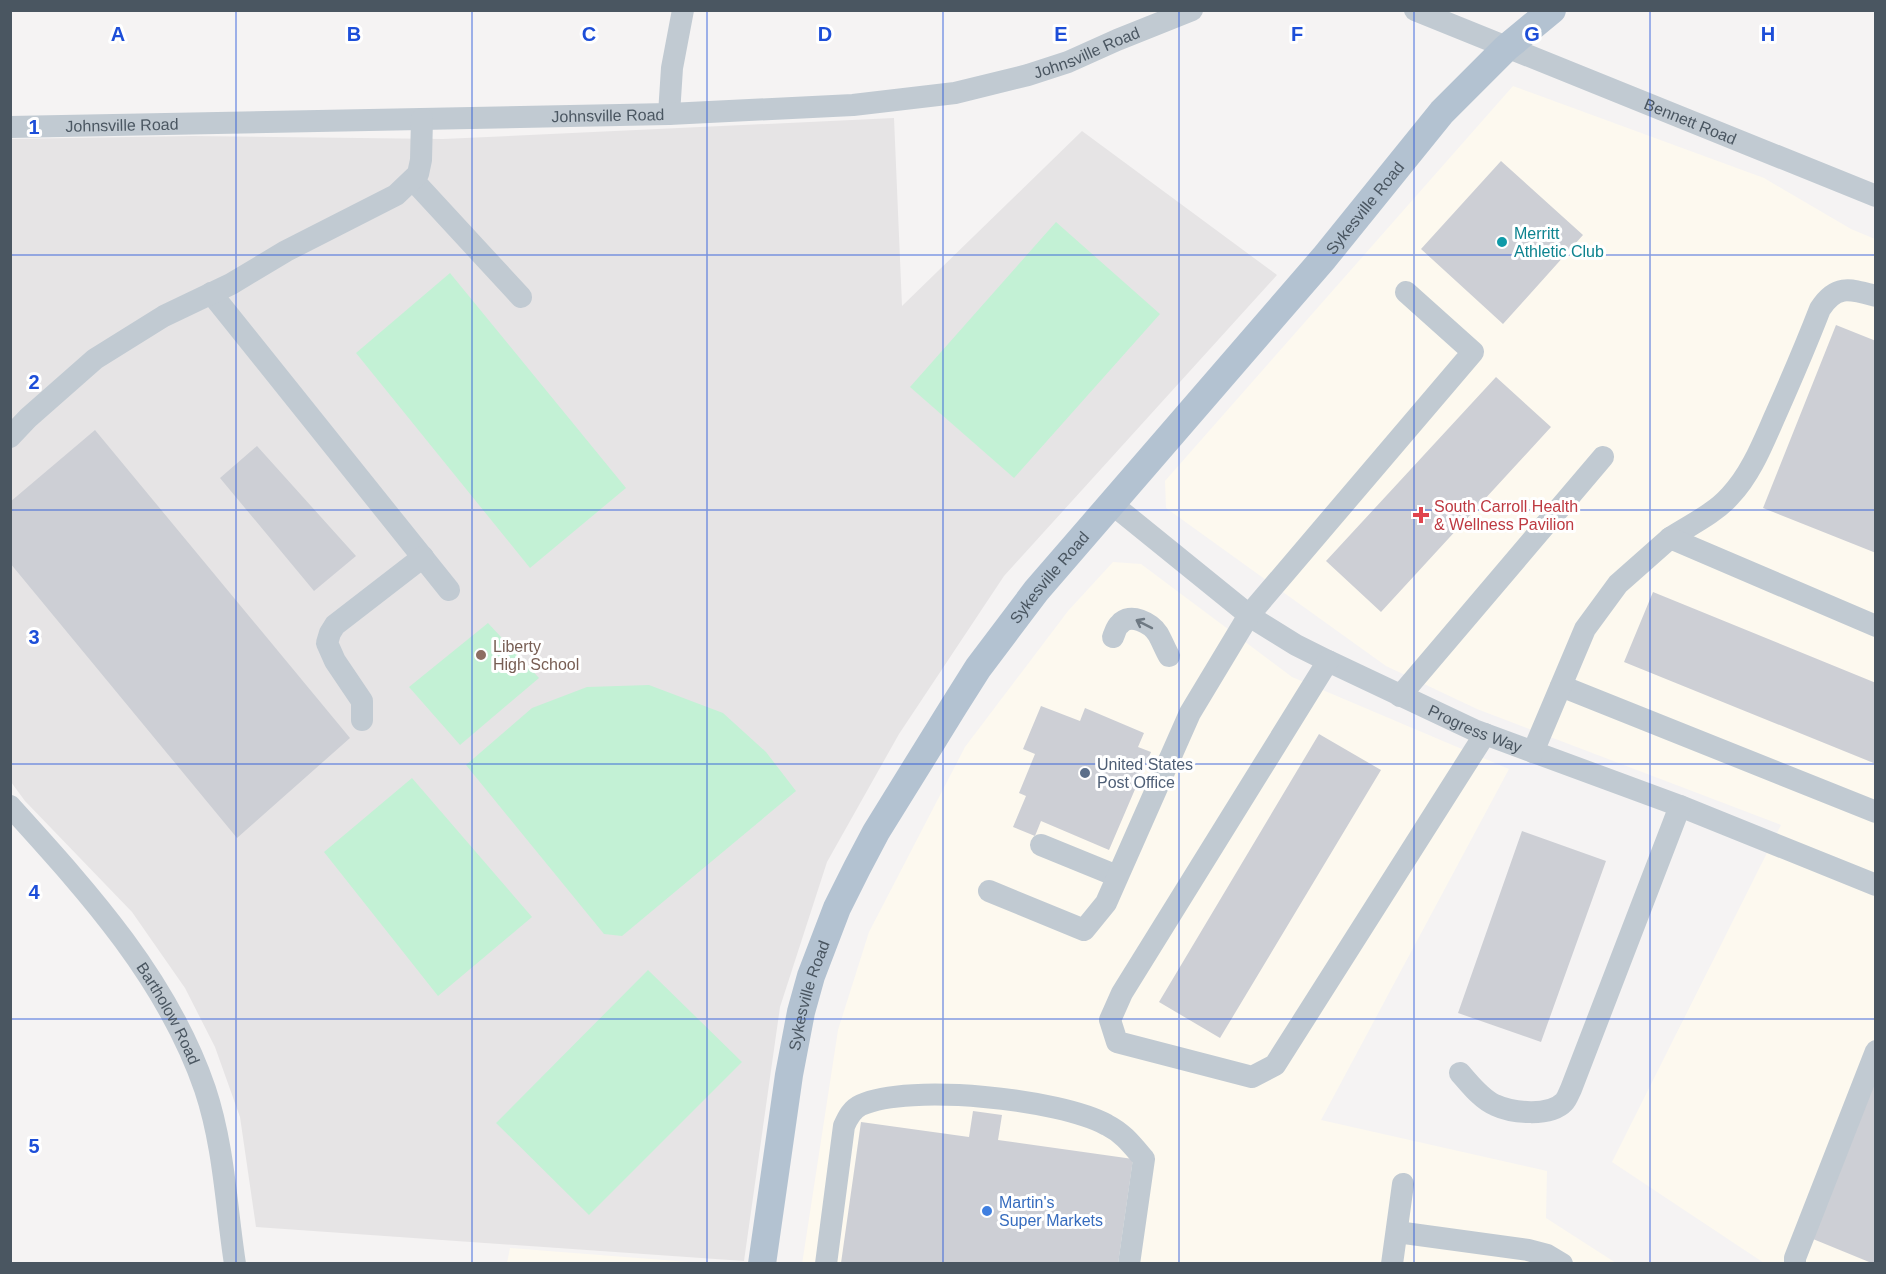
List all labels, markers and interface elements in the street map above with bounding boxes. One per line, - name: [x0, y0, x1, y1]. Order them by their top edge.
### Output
- text: A: [111, 23, 125, 45]
- text: B: [347, 23, 361, 45]
- text: C: [582, 23, 596, 45]
- text: D: [818, 23, 832, 45]
- street label: Johnsville Road: [1031, 23, 1142, 81]
- text: E: [1054, 23, 1068, 45]
- text: F: [1291, 23, 1303, 45]
- text: G: [1524, 23, 1540, 45]
- text: H: [1761, 23, 1775, 45]
- street label: Bennett Road: [1642, 95, 1739, 147]
- street label: Johnsville Road: [551, 106, 665, 125]
- street label: Johnsville Road: [65, 115, 179, 134]
- text: 1: [28, 116, 40, 138]
- street label: Sykesville Road: [1322, 158, 1407, 257]
- place label: Merritt Athletic Club: [1514, 225, 1604, 260]
- marker: Merritt Athletic Club: [1495, 235, 1509, 249]
- text: 2: [28, 371, 40, 393]
- place label: South Carroll Health & Wellness Pavilion: [1434, 498, 1578, 533]
- marker: South Carroll Health & Wellness Pavilion: [1412, 506, 1430, 524]
- street label: Sykesville Road: [1006, 528, 1092, 627]
- one-way arrow: [1136, 618, 1153, 630]
- text: 3: [28, 626, 40, 648]
- place label: Liberty High School: [493, 638, 579, 673]
- marker: Liberty High School: [474, 648, 488, 662]
- street label: Progress Way: [1426, 701, 1524, 755]
- place label: United States Post Office: [1097, 756, 1193, 791]
- marker: United States Post Office: [1078, 766, 1092, 780]
- text: 4: [28, 881, 40, 903]
- street label: Sykesville Road: [785, 938, 832, 1052]
- street label: Bartholow Road: [134, 959, 203, 1067]
- text: 5: [28, 1135, 40, 1157]
- place label: Martin's Super Markets: [999, 1194, 1103, 1229]
- marker: Martin's Super Markets: [980, 1204, 994, 1218]

